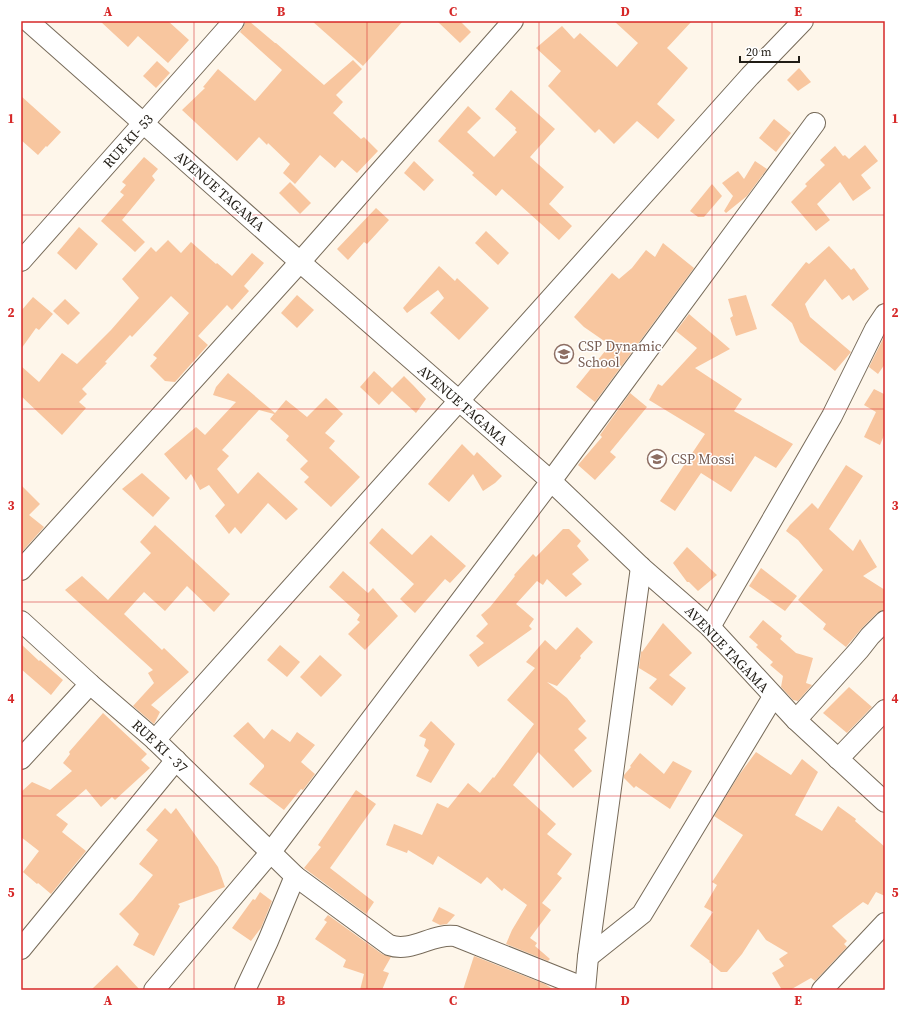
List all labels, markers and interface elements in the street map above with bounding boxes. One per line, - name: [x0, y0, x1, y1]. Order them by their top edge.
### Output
- text: A: [104, 3, 113, 20]
- text: B: [277, 3, 286, 20]
- text: C: [449, 3, 457, 20]
- text: D: [620, 3, 630, 20]
- text: E: [794, 3, 802, 20]
- scale bar: [740, 38, 799, 64]
- text: 20 m: [746, 44, 772, 60]
- text: 1: [7, 110, 15, 127]
- street label: RUE KI- 53: [98, 110, 158, 172]
- text: 1: [891, 110, 899, 127]
- street label: AVENUE TAGAMA: [171, 146, 270, 236]
- text: 2: [7, 304, 15, 321]
- text: 2: [891, 304, 899, 321]
- place label: CSP Dynamic School: [578, 336, 662, 372]
- school or university icon: CSP Dynamic School: [553, 343, 575, 365]
- street label: AVENUE TAGAMA: [414, 360, 513, 450]
- school or university icon: CSP Mossi: [646, 448, 668, 470]
- place label: CSP Mossi: [671, 449, 735, 469]
- text: 3: [7, 497, 15, 514]
- text: 3: [891, 497, 899, 514]
- street label: AVENUE TAGAMA: [680, 601, 774, 697]
- text: 4: [7, 690, 15, 707]
- text: 4: [891, 690, 899, 707]
- street label: RUE KI - 37: [128, 715, 192, 777]
- text: 5: [7, 884, 15, 901]
- text: 5: [891, 884, 899, 901]
- text: A: [104, 992, 113, 1009]
- text: B: [277, 992, 286, 1009]
- text: C: [449, 992, 457, 1009]
- text: D: [620, 992, 630, 1009]
- text: E: [794, 992, 802, 1009]

